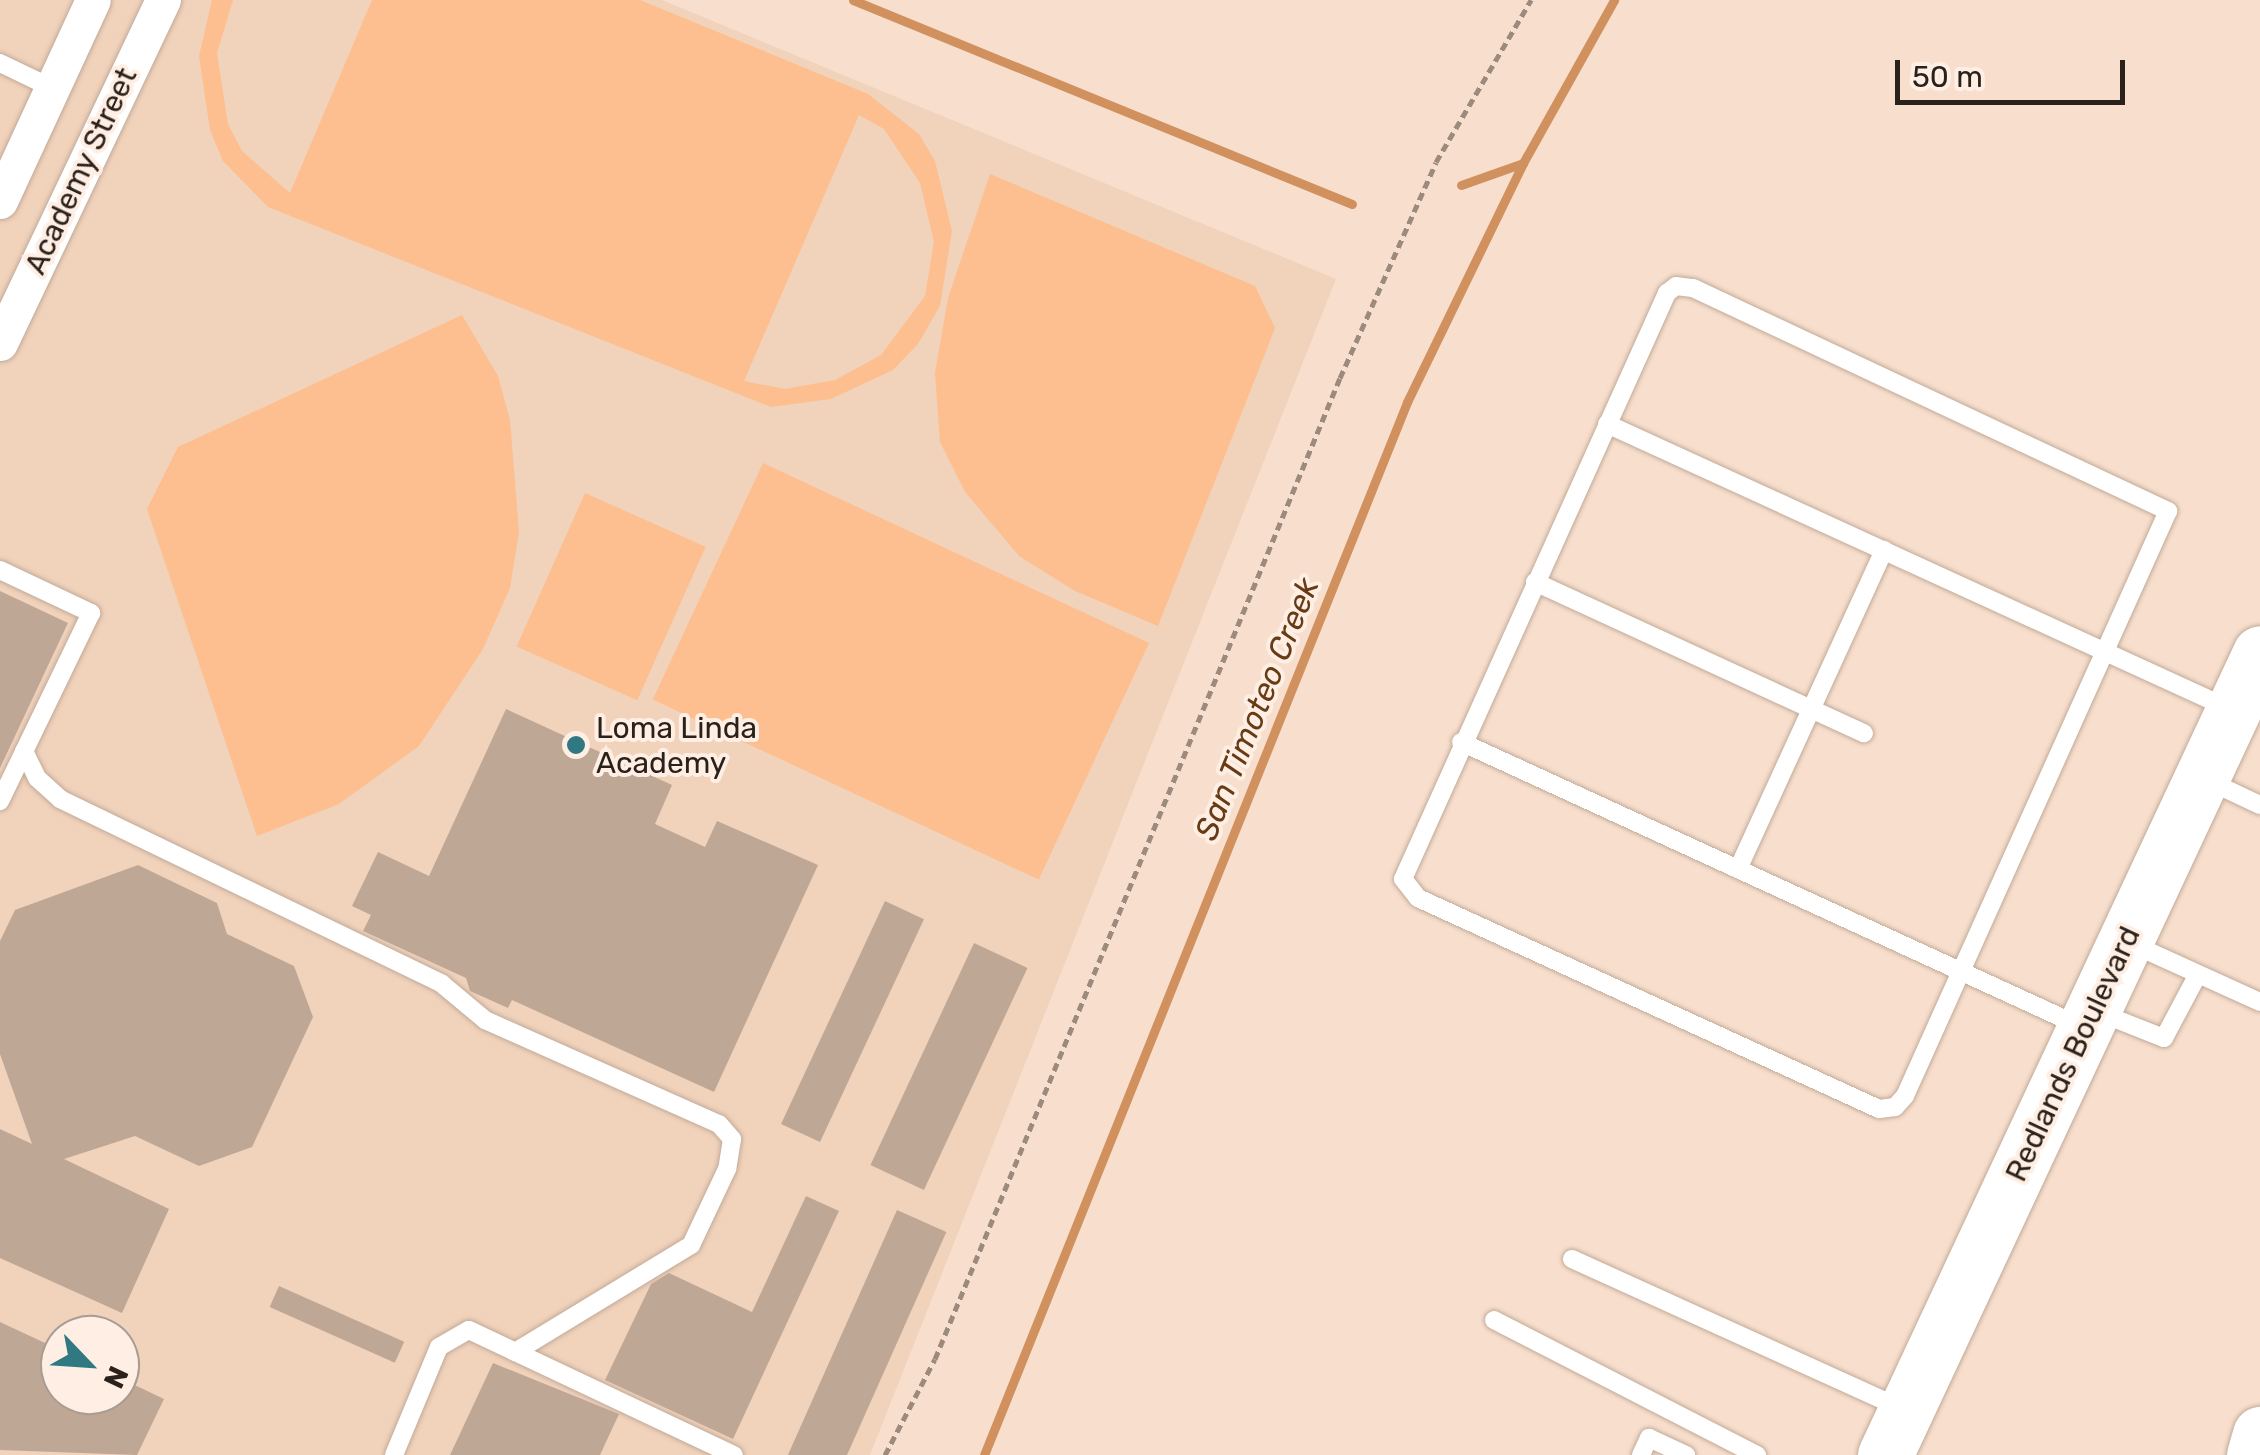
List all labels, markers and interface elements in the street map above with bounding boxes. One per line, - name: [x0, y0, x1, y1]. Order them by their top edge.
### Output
- scale bar: [1900, 40, 2130, 102]
- text: 50 m: [1912, 59, 1983, 95]
- street label: Academy Street: [17, 62, 145, 280]
- water label: San Timoteo Creek: [1187, 572, 1327, 846]
- place label: Loma Linda Academy: [596, 710, 757, 780]
- marker: Loma Linda Academy: [565, 734, 587, 756]
- street label: Redlands Boulevard: [1998, 921, 2148, 1187]
- north arrow: [40, 1315, 140, 1415]
- text: N: [97, 1361, 135, 1393]

